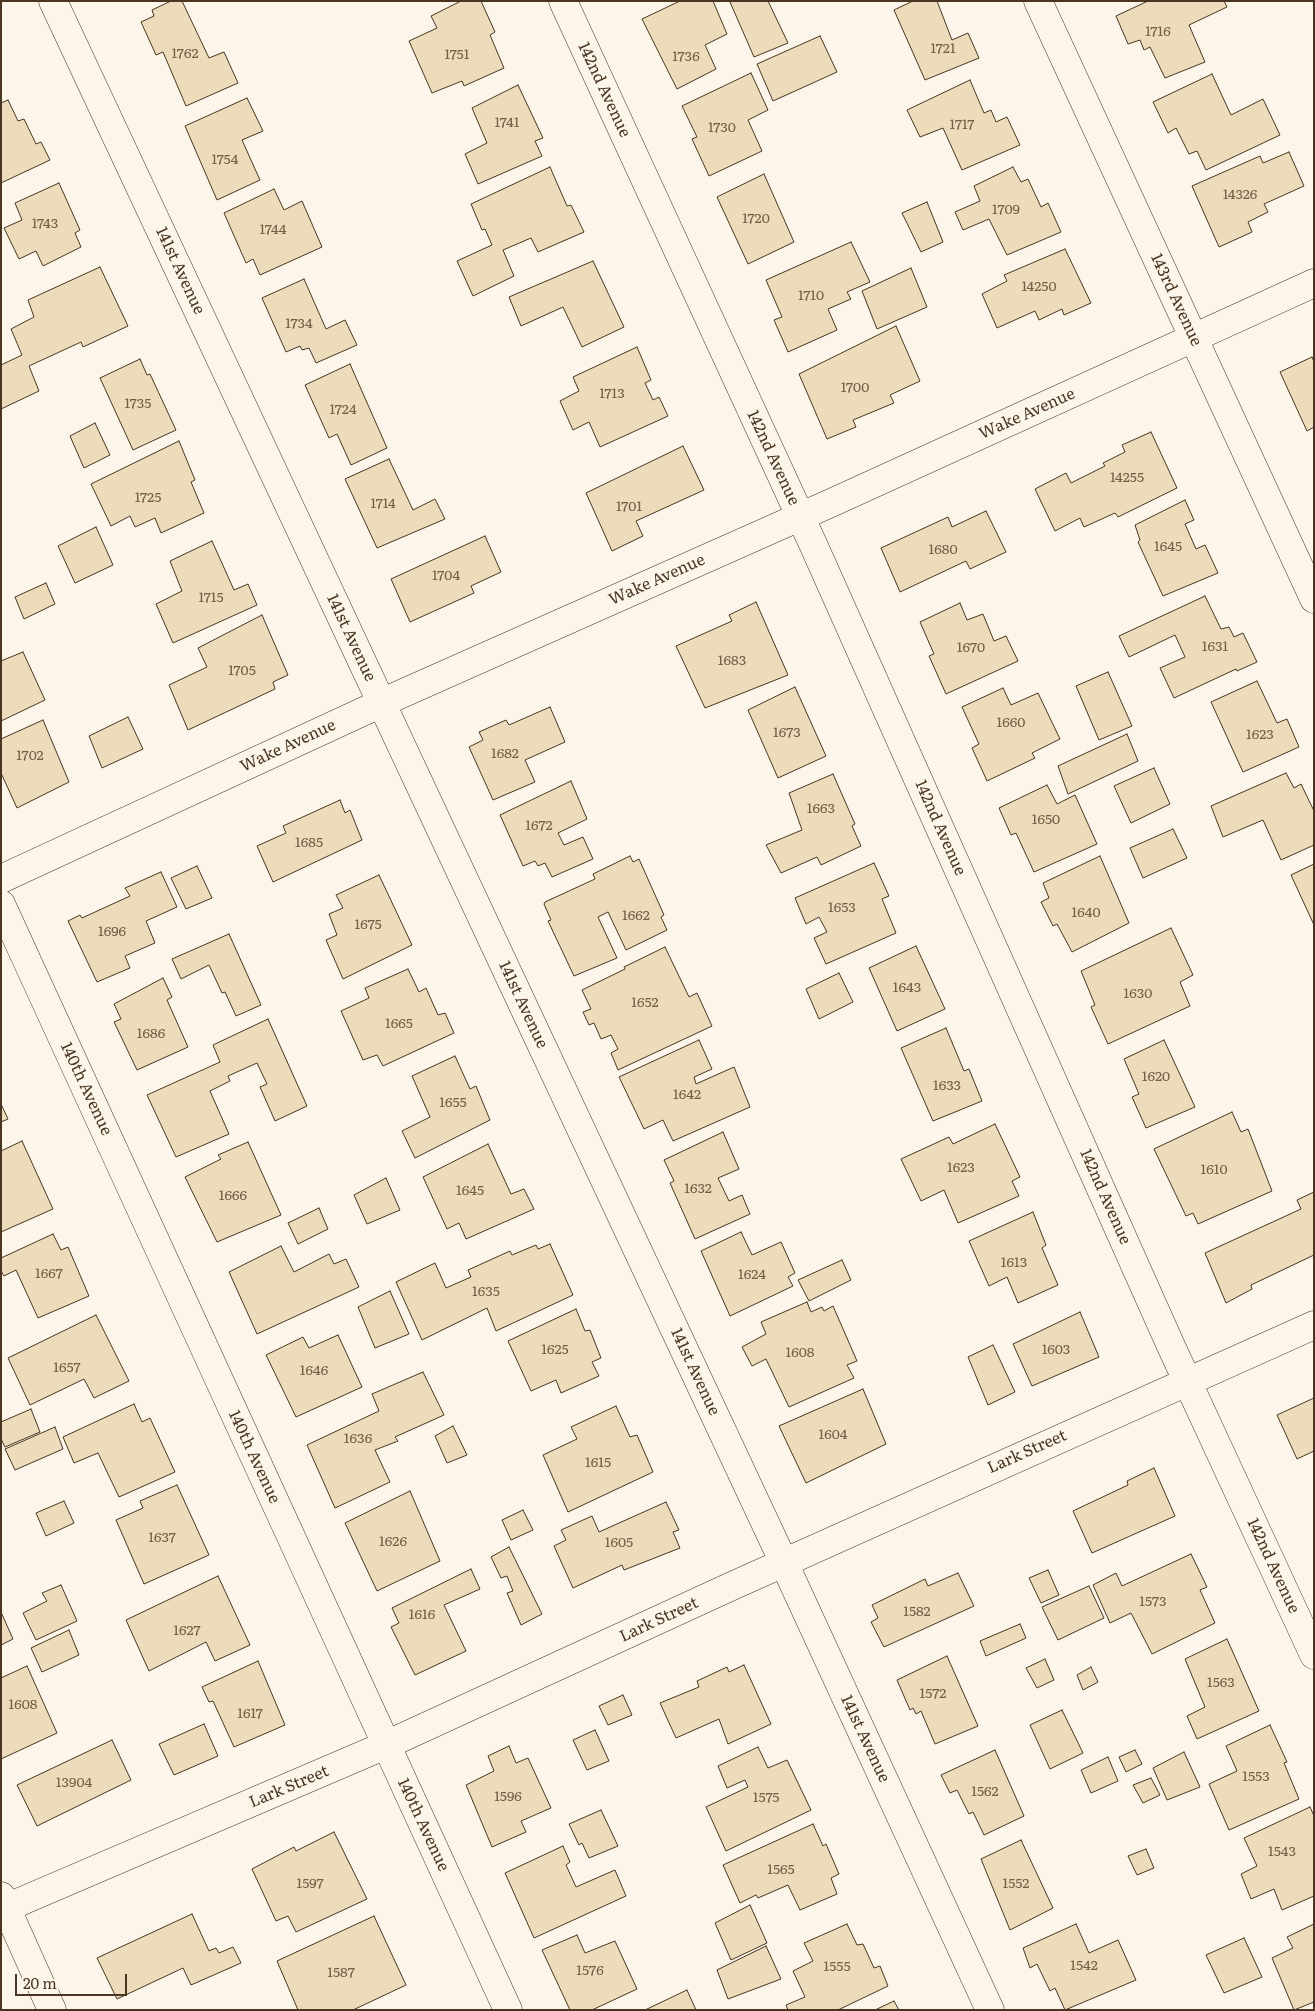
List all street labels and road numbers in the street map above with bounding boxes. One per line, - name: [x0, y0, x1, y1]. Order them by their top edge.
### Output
- street label: 142nd Avenue: [574, 40, 634, 140]
- street label: 141st Avenue: [151, 224, 209, 318]
- street label: 143rd Avenue: [1146, 251, 1206, 349]
- street label: Wake Avenue: [976, 384, 1078, 444]
- street label: 142nd Avenue: [743, 408, 803, 508]
- street label: Wake Avenue: [606, 550, 708, 610]
- street label: 141st Avenue: [322, 591, 380, 685]
- street label: Wake Avenue: [237, 716, 339, 776]
- street label: 142nd Avenue: [910, 777, 970, 879]
- street label: 141st Avenue: [494, 958, 552, 1052]
- street label: 140th Avenue: [56, 1039, 116, 1139]
- street label: 142nd Avenue: [1075, 1146, 1135, 1248]
- street label: 141st Avenue: [666, 1325, 724, 1419]
- street label: 140th Avenue: [224, 1407, 284, 1507]
- street label: Lark Street: [984, 1426, 1070, 1478]
- street label: 142nd Avenue: [1243, 1516, 1303, 1616]
- street label: Lark Street: [617, 1593, 701, 1647]
- street label: 141st Avenue: [836, 1692, 894, 1786]
- street label: Lark Street: [246, 1762, 332, 1812]
- street label: 140th Avenue: [393, 1775, 453, 1875]

